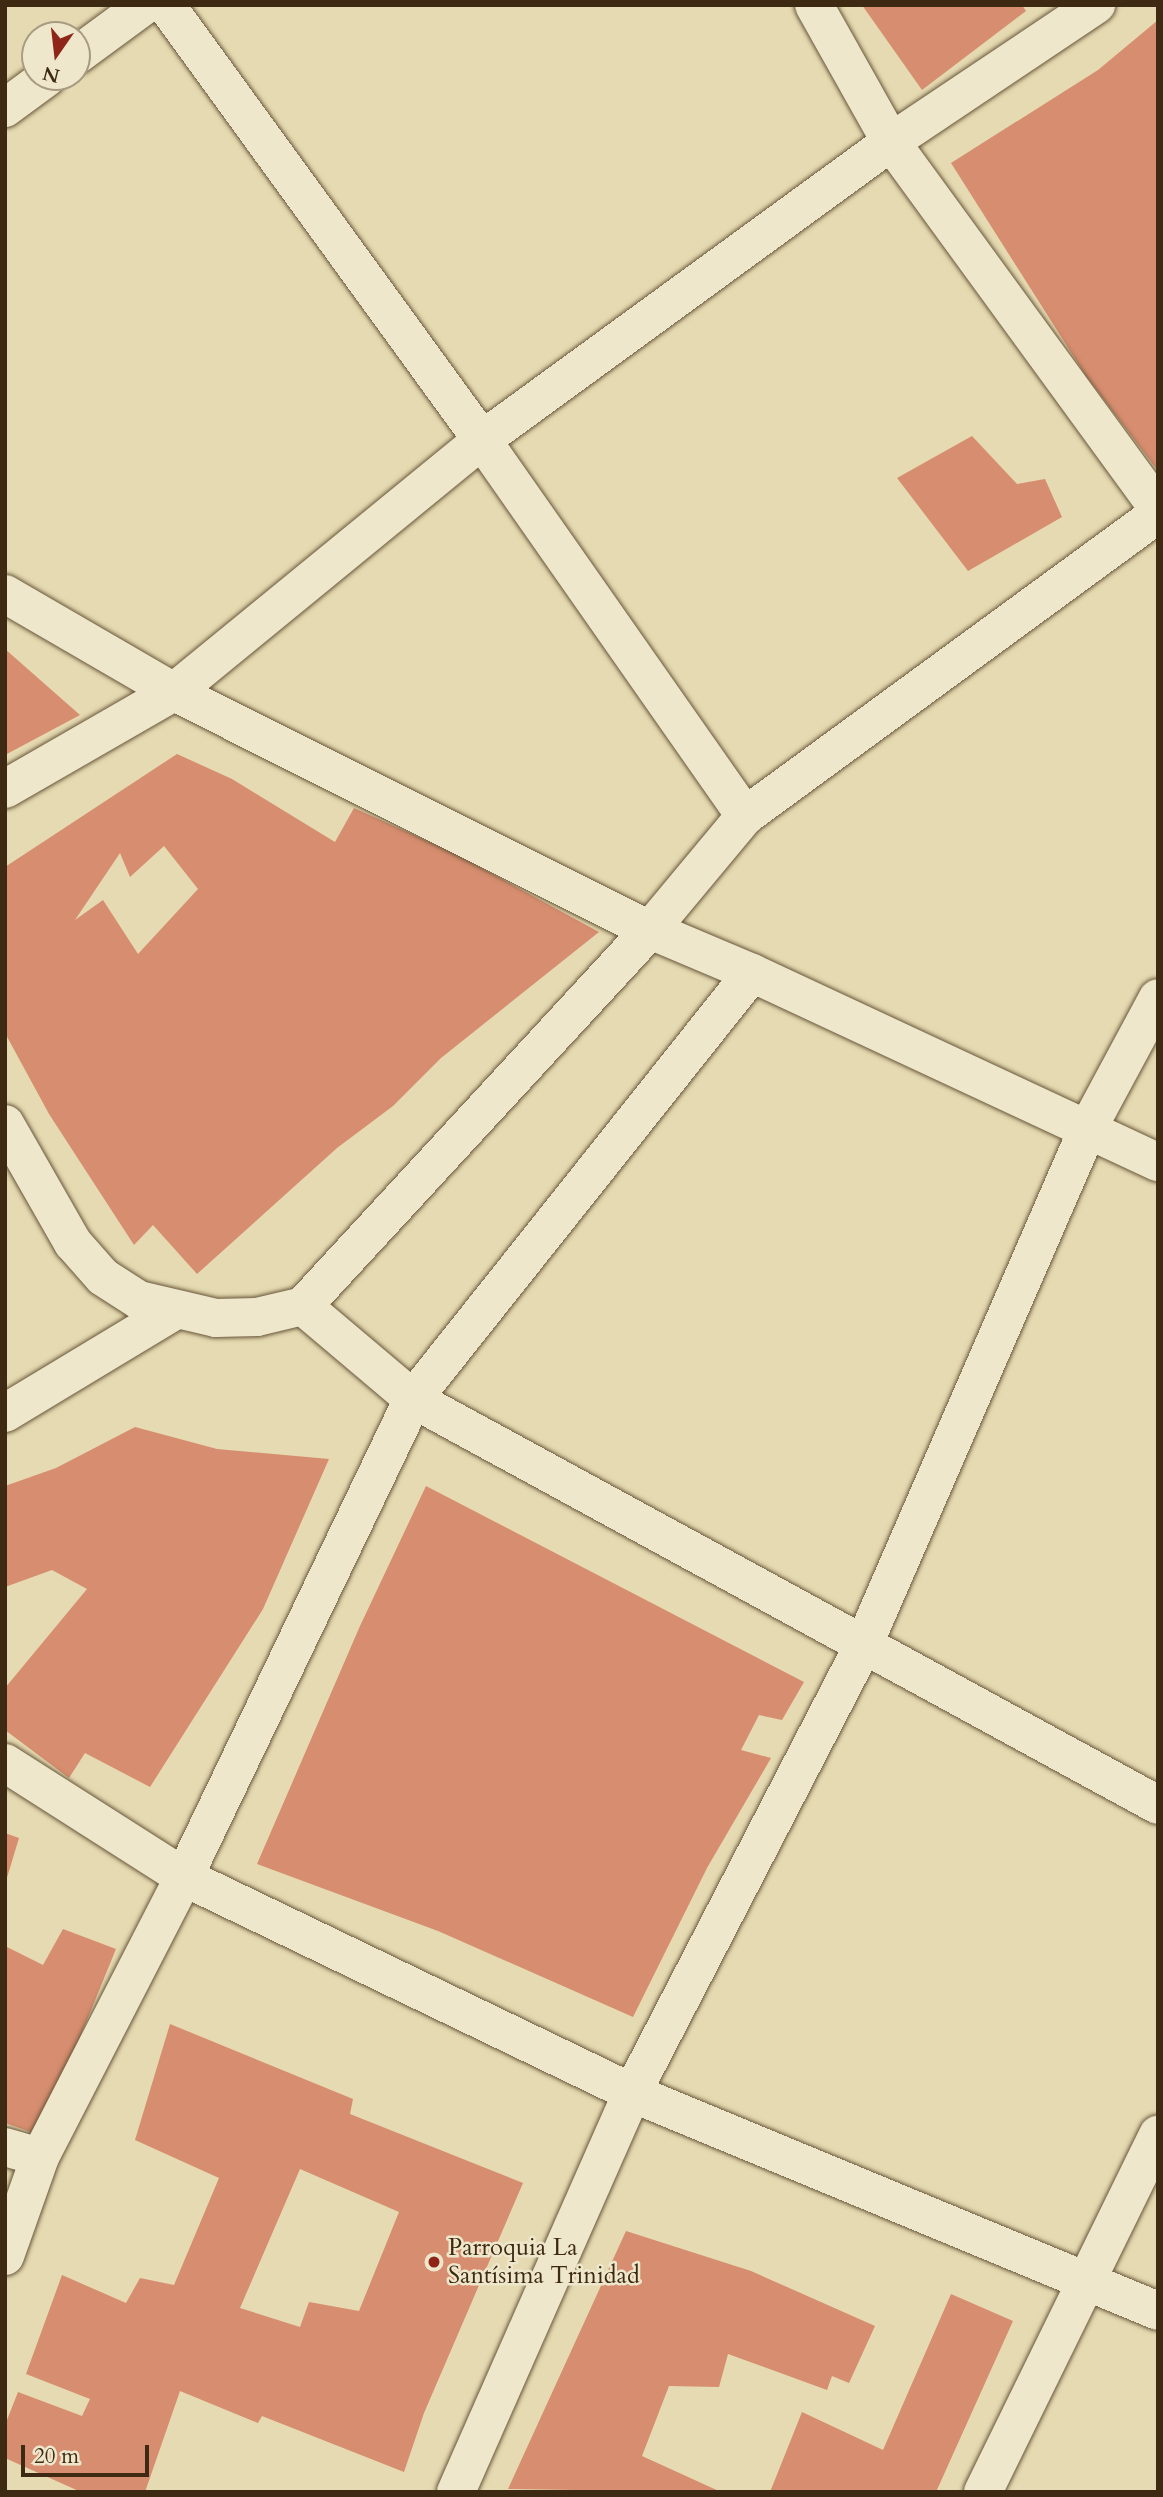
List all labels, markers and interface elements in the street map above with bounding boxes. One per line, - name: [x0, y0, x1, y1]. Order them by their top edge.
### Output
- north arrow: [21, 21, 91, 91]
- text: N: [40, 60, 63, 89]
- place label: Parroquia La Santísima Trinidad: [448, 2234, 640, 2290]
- marker: Parroquia La Santísima Trinidad: [426, 2254, 442, 2270]
- scale bar: [24, 2430, 152, 2474]
- text: 20 m: [34, 2442, 79, 2471]

